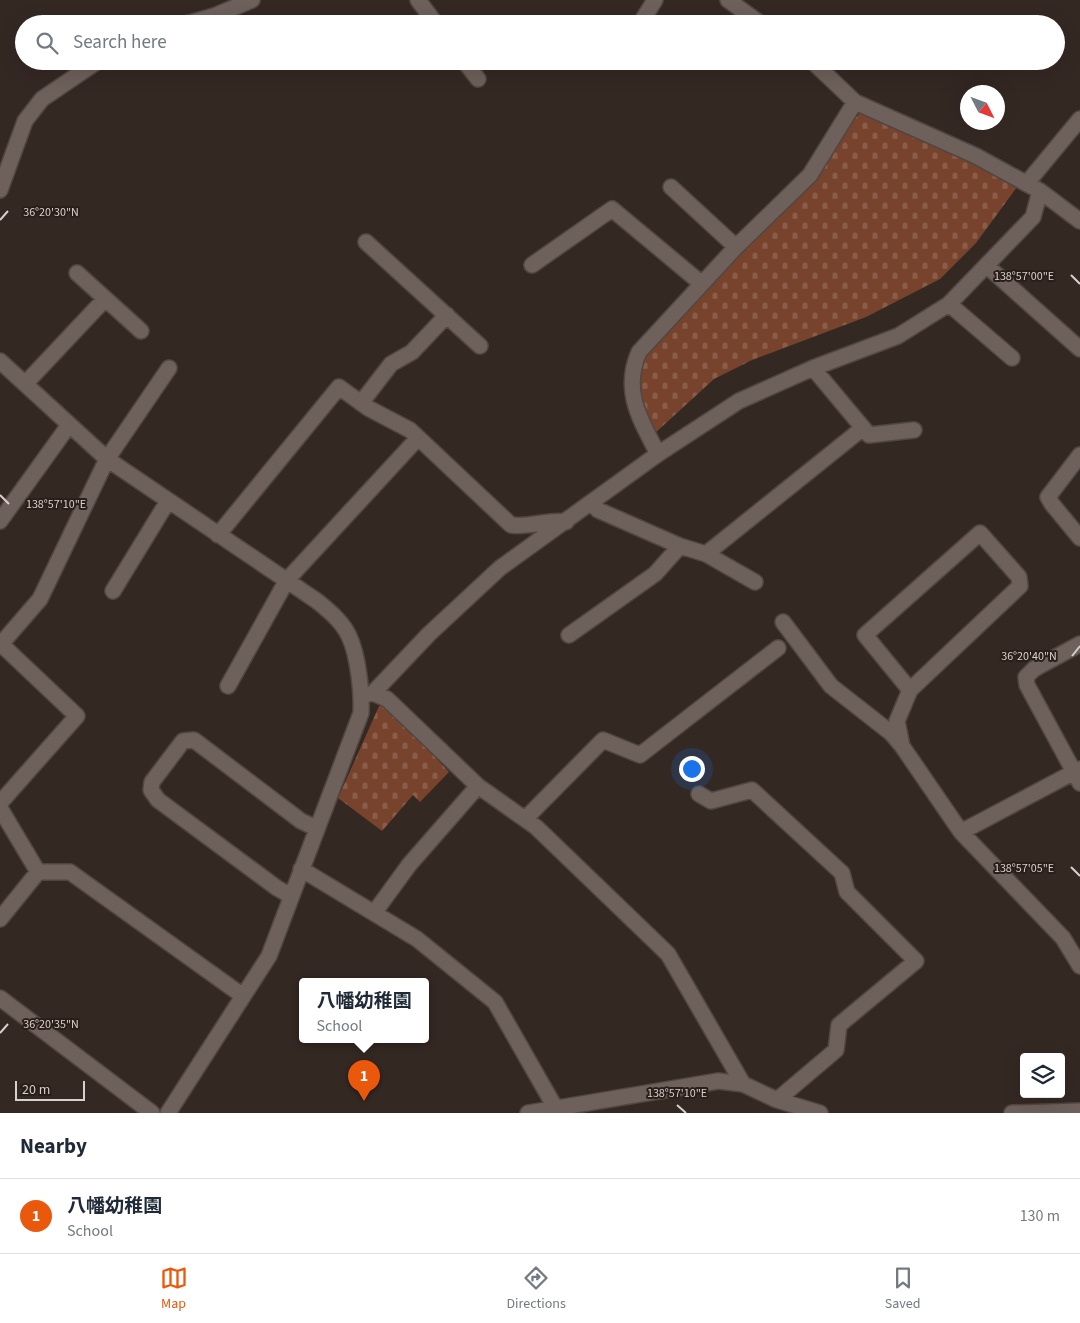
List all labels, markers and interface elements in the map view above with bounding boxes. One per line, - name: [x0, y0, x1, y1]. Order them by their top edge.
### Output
- search box: [15, 15, 1065, 70]
- icon: search: [33, 29, 61, 57]
- text: Search here: [73, 29, 167, 56]
- north arrow: [960, 85, 1005, 130]
- text: 36°20'30"N: [23, 204, 79, 221]
- text: 138°57'00"E: [994, 268, 1054, 285]
- text: 138°57'10"E: [26, 496, 86, 513]
- text: 36°20'40"N: [1001, 648, 1057, 665]
- your location: [679, 756, 705, 782]
- text: 138°57'05"E: [994, 860, 1054, 877]
- popup: [299, 978, 429, 1043]
- text: 八幡幼稚園: [316, 988, 412, 1015]
- text: School: [316, 1015, 362, 1037]
- text: 36°20'35"N: [23, 1016, 79, 1033]
- map controls: [1020, 1053, 1065, 1098]
- button: layers: [1020, 1053, 1065, 1098]
- pin: 1: [348, 1060, 380, 1101]
- scale bar: [15, 1078, 85, 1101]
- text: 20 m: [22, 1080, 50, 1100]
- text: 138°57'10"E: [647, 1085, 707, 1102]
- text: Nearby: [20, 1131, 87, 1161]
- text: 八幡幼稚園: [67, 1193, 162, 1220]
- text: 1: [32, 1205, 40, 1227]
- text: 130 m: [1020, 1205, 1060, 1227]
- text: School: [67, 1220, 113, 1242]
- tab: Map: [160, 1264, 188, 1314]
- tab: Directions: [507, 1264, 566, 1314]
- tab: Saved: [885, 1264, 920, 1314]

